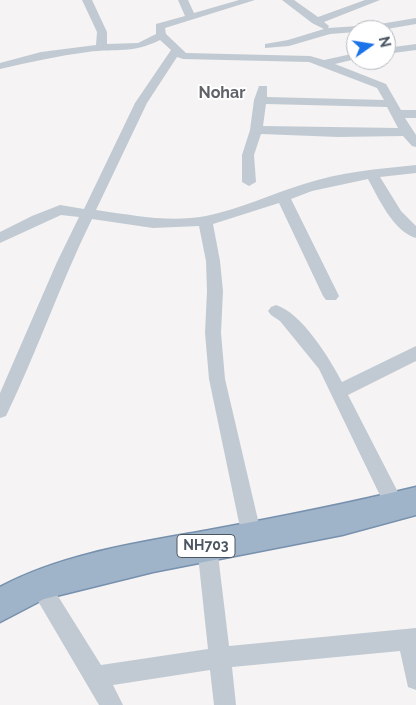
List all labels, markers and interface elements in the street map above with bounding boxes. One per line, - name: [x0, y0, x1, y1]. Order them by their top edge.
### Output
- north arrow: [346, 20, 396, 70]
- text: N: [376, 35, 394, 49]
- district label: Nohar: [199, 83, 245, 103]
- road number: NH703: [177, 534, 235, 558]

